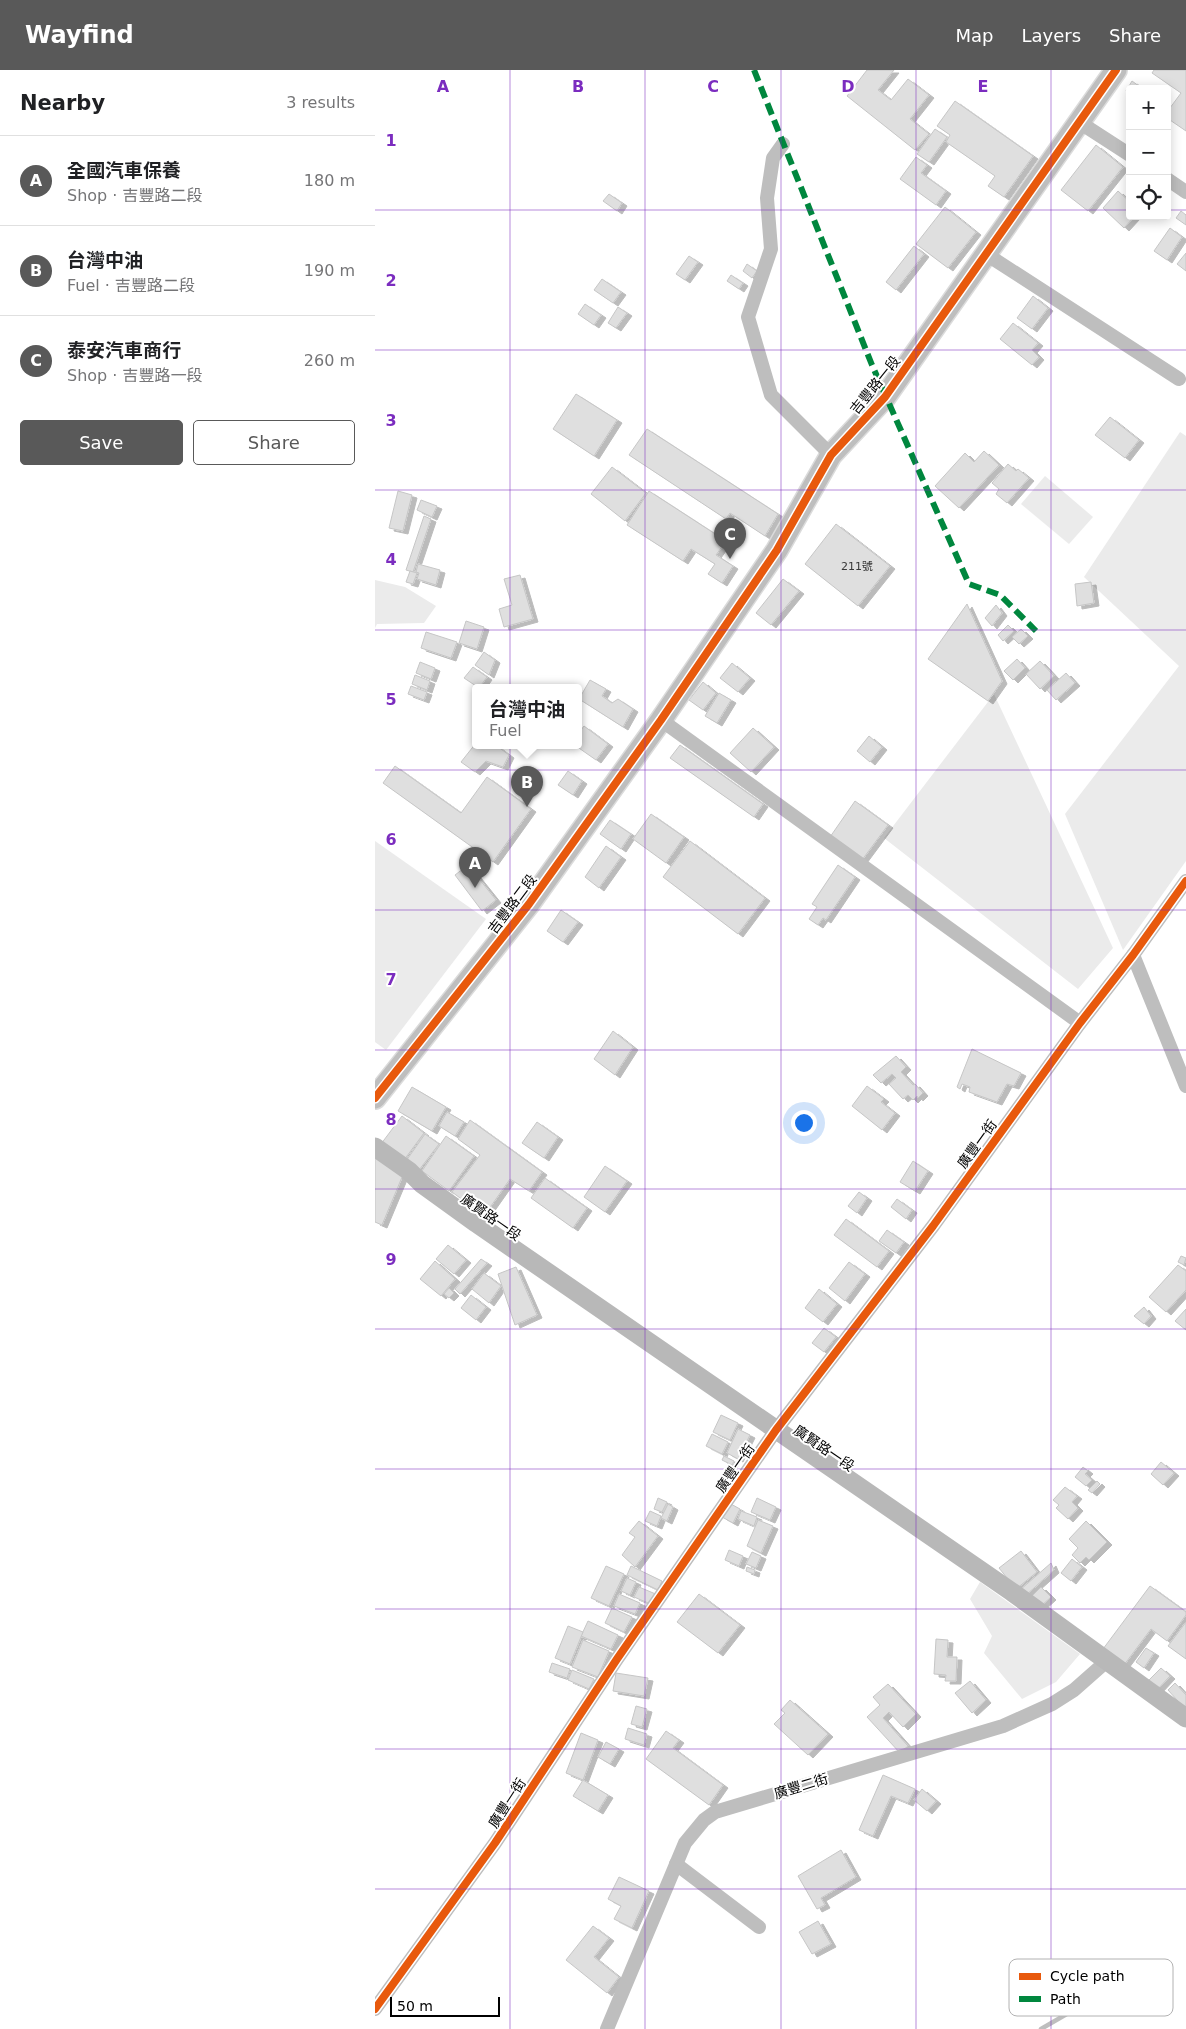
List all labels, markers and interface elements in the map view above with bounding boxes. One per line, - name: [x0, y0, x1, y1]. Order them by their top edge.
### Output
- text: Wayfind: [25, 21, 134, 49]
- text: Map: [955, 25, 993, 46]
- text: Layers: [1021, 25, 1081, 46]
- text: Share: [1109, 25, 1161, 46]
- text: A: [437, 77, 450, 96]
- text: B: [572, 77, 584, 96]
- text: C: [707, 77, 719, 96]
- text: D: [841, 77, 855, 96]
- text: E: [978, 77, 988, 96]
- map controls: [1126, 85, 1171, 220]
- button: +: [1126, 85, 1171, 130]
- text: Nearby: [20, 91, 105, 115]
- text: 3 results: [286, 93, 355, 112]
- button: −: [1126, 130, 1171, 175]
- text: 1: [385, 131, 397, 150]
- text: 全國汽車保養: [67, 159, 181, 181]
- text: A: [30, 171, 42, 190]
- text: 180 m: [304, 171, 355, 190]
- button: locate: [1126, 175, 1171, 220]
- text: Shop · 吉豐路二段: [67, 186, 203, 205]
- text: 台灣中油: [67, 249, 143, 271]
- text: B: [30, 261, 42, 280]
- text: 190 m: [304, 261, 355, 280]
- text: 2: [385, 271, 397, 290]
- text: Fuel · 吉豐路二段: [67, 276, 195, 295]
- text: 泰安汽車商行: [67, 339, 181, 361]
- text: C: [30, 351, 42, 370]
- text: 260 m: [304, 351, 355, 370]
- street label: 吉豐路一段: [847, 353, 903, 417]
- text: Shop · 吉豐路一段: [67, 366, 203, 385]
- text: 3: [385, 411, 397, 430]
- button: Save: [20, 420, 183, 465]
- button: Share: [193, 420, 355, 465]
- pin: C: [714, 518, 746, 559]
- text: 4: [385, 550, 397, 569]
- house number: 211號: [841, 560, 873, 573]
- popup: [472, 684, 582, 749]
- text: 5: [385, 690, 397, 709]
- text: 台灣中油: [489, 698, 565, 720]
- text: Fuel: [489, 721, 522, 740]
- pin: B: [511, 766, 543, 807]
- text: 6: [385, 830, 397, 849]
- pin: A: [459, 847, 491, 888]
- street label: 吉豐路二段: [485, 871, 539, 937]
- text: 7: [385, 970, 397, 989]
- text: 8: [385, 1110, 397, 1129]
- your location: [791, 1110, 817, 1136]
- street label: 廣豐一街: [954, 1117, 1000, 1171]
- street label: 廣賢路一段: [458, 1190, 524, 1244]
- text: 9: [385, 1250, 397, 1269]
- street label: 廣賢路一段: [791, 1422, 857, 1474]
- street label: 廣豐一街: [712, 1440, 758, 1496]
- street label: 廣豐二街: [772, 1770, 830, 1802]
- street label: 廣豐一街: [485, 1775, 529, 1831]
- legend: [1009, 1959, 1173, 2016]
- text: Cycle path: [1050, 1968, 1125, 1984]
- text: Path: [1050, 1991, 1081, 2007]
- scale bar: [390, 1994, 500, 2017]
- text: 50 m: [397, 1998, 433, 2014]

